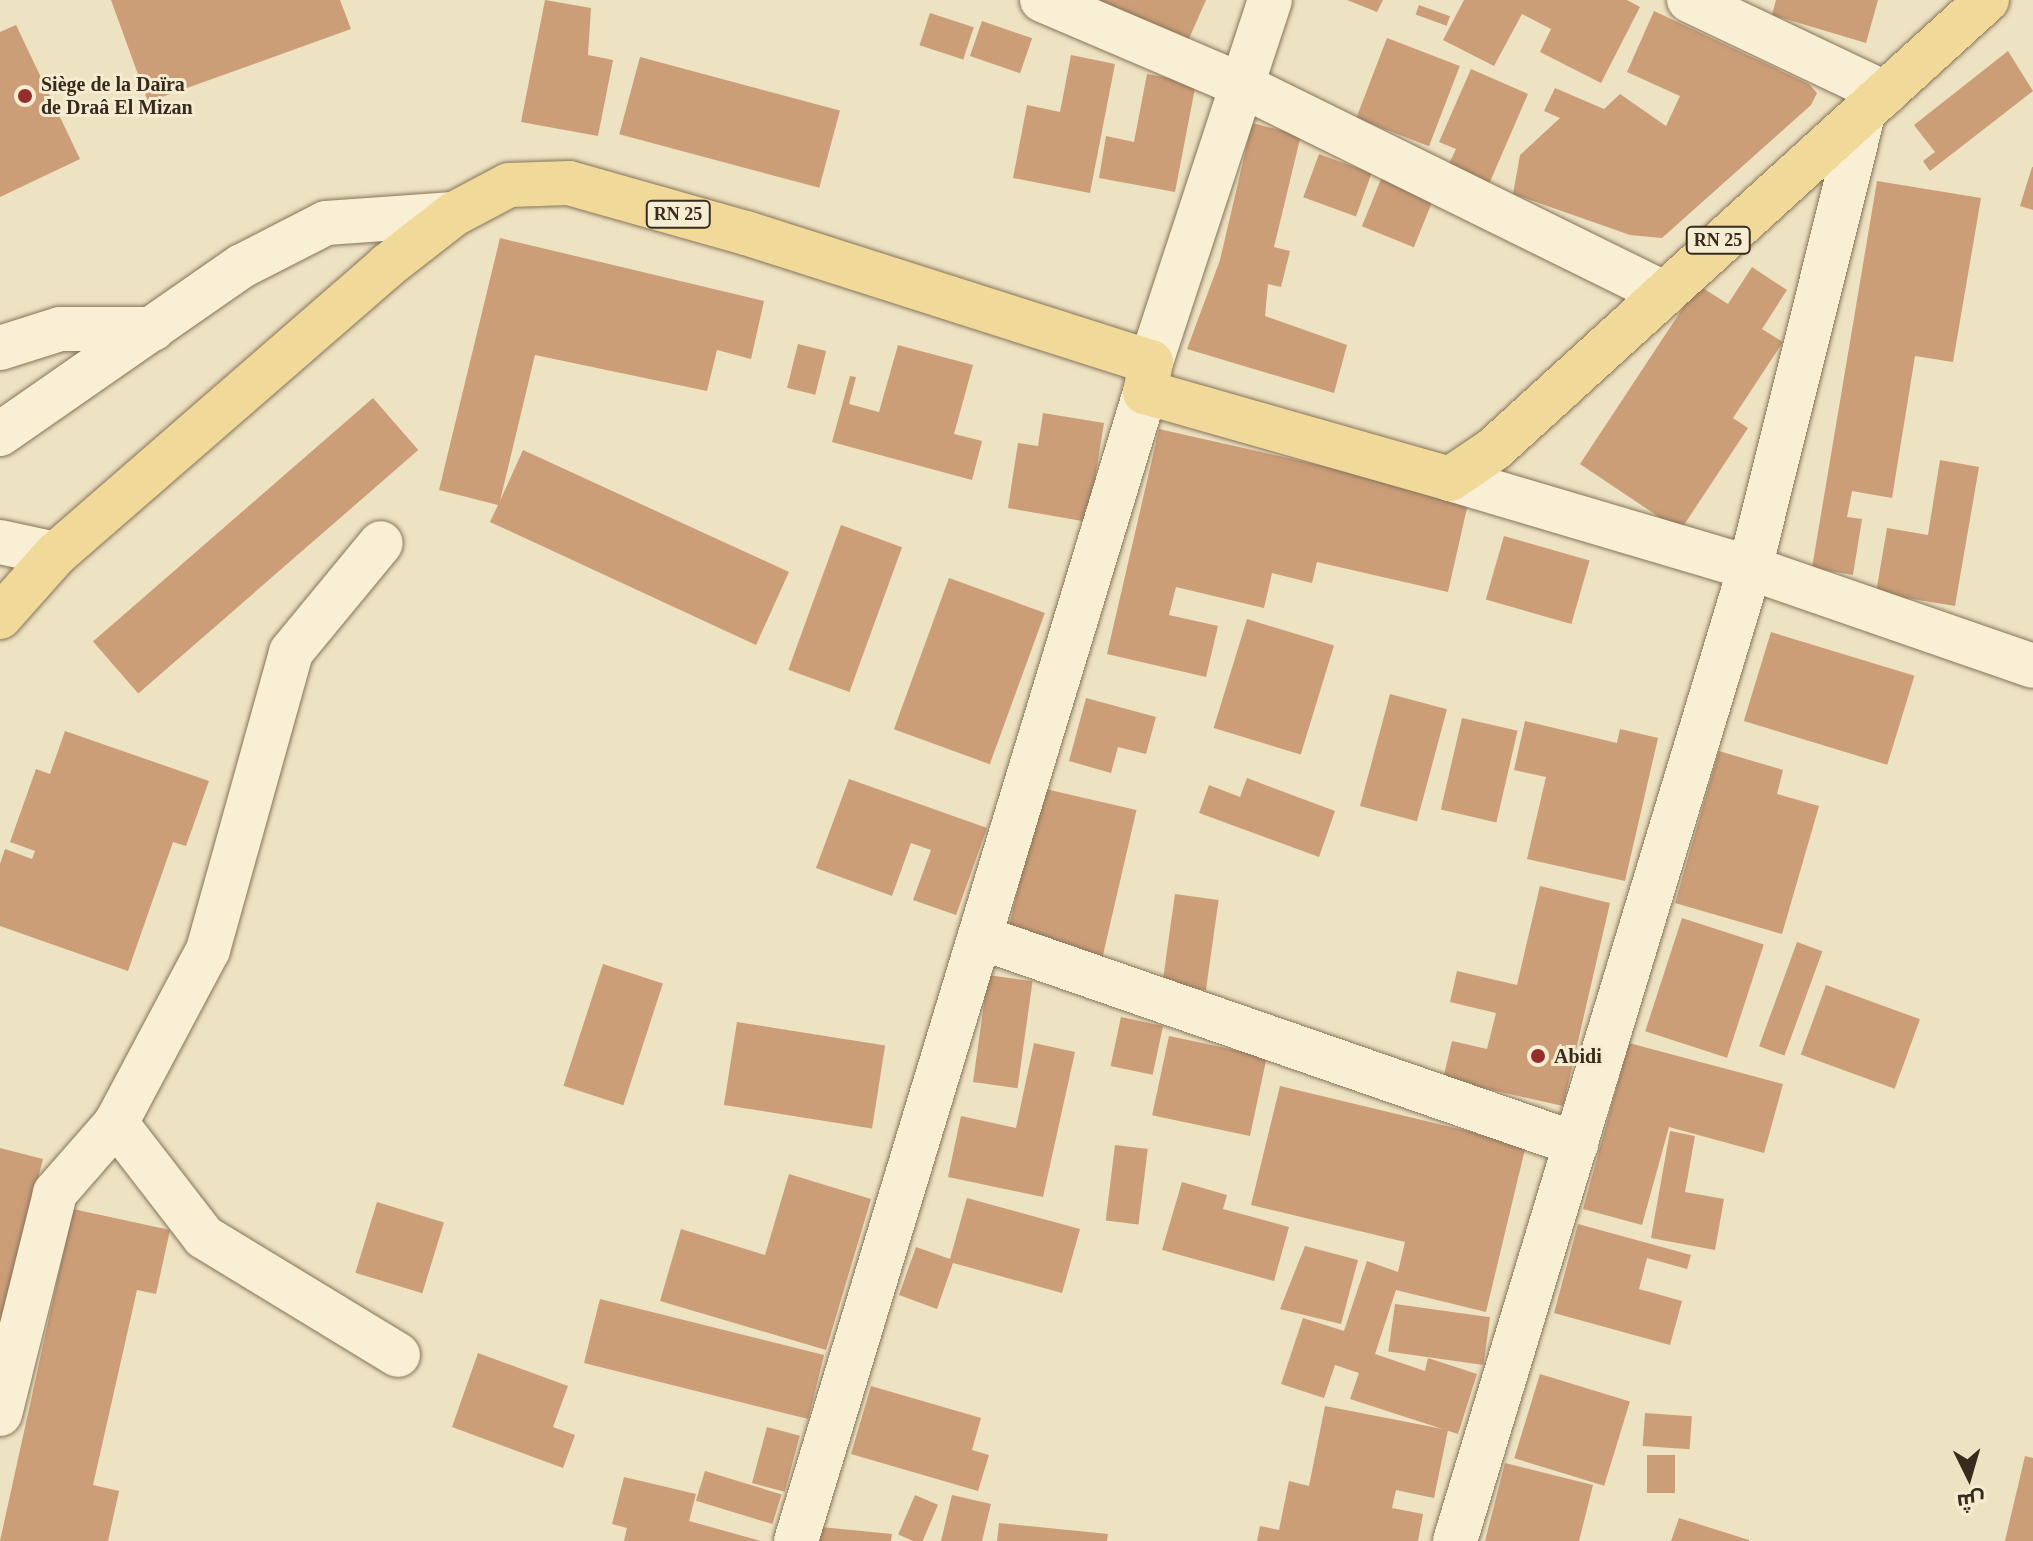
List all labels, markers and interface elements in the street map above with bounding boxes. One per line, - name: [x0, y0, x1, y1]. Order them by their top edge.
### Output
- place label: Siège de la Daïra de Draâ El Mizan: [41, 72, 193, 119]
- marker: Siège de la Daïra de Draâ El Mizan: [16, 87, 34, 105]
- road number: RN 25: [644, 200, 712, 228]
- road number: RN 25: [1684, 226, 1752, 254]
- place label: Abidi: [1554, 1044, 1602, 1068]
- marker: Abidi: [1529, 1047, 1547, 1065]
- north arrow: [1929, 1437, 2009, 1517]
- text: ش: [1956, 1488, 1986, 1515]

